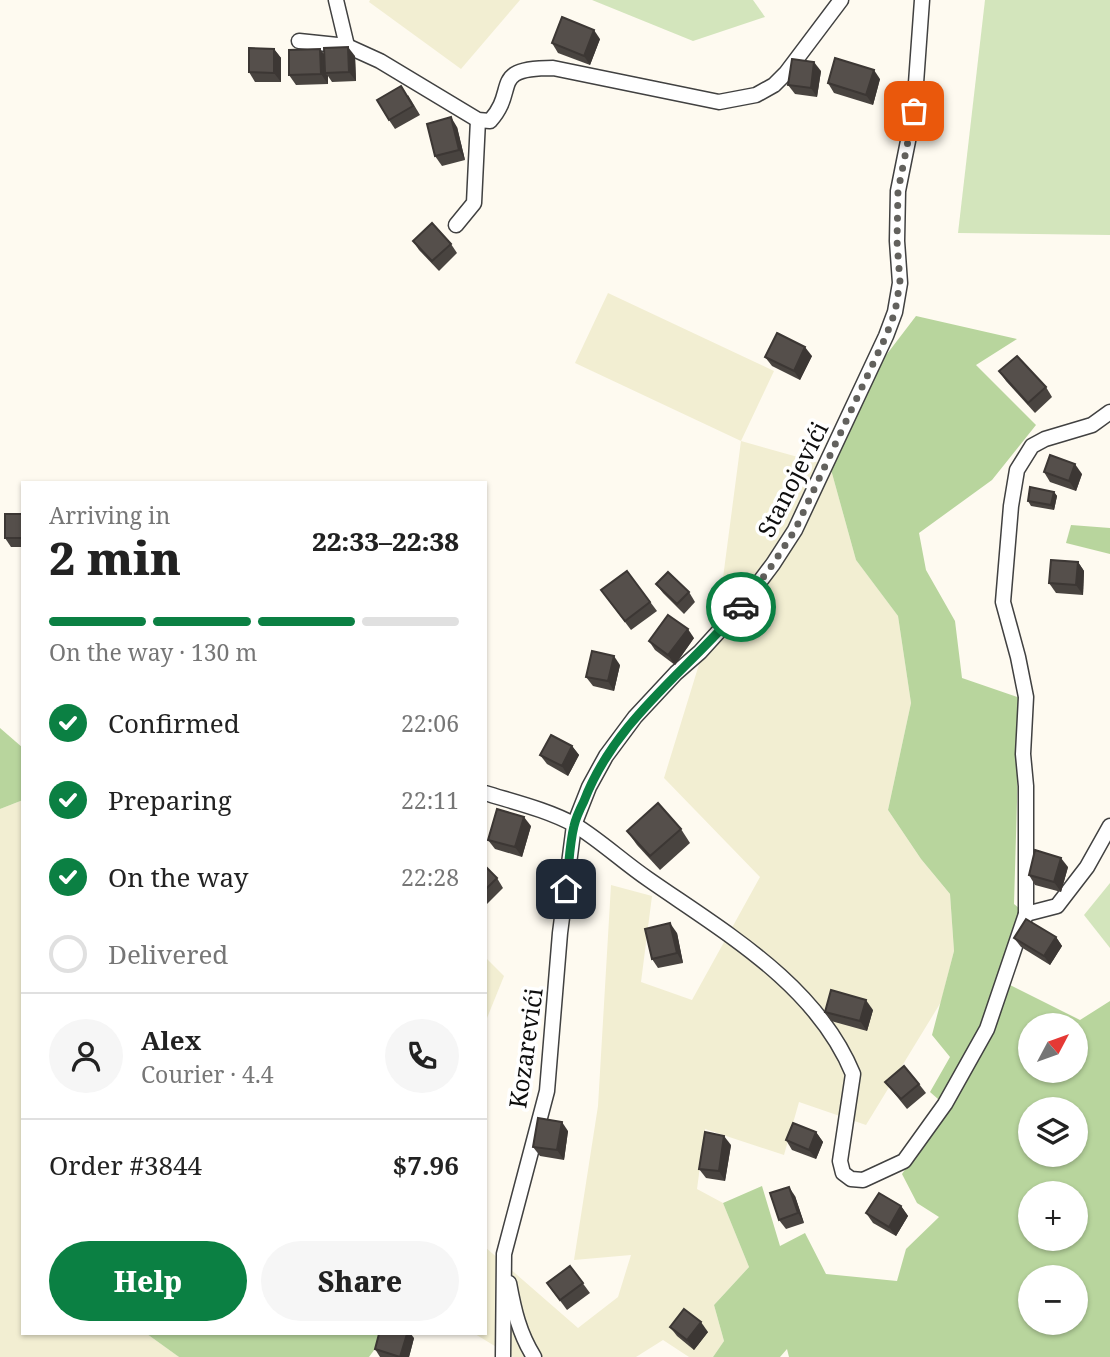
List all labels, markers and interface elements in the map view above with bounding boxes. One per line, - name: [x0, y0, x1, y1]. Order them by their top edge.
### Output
- pin: [884, 81, 944, 141]
- icon: bag: [895, 92, 933, 130]
- street label: Stanojevići: [749, 415, 835, 542]
- text: Arriving in: [49, 499, 170, 531]
- text: 22:33–22:38: [312, 523, 459, 559]
- text: 2 min: [49, 526, 181, 588]
- courier: [706, 572, 776, 642]
- icon: car: [722, 588, 760, 626]
- text: On the way · 130 m: [49, 636, 257, 668]
- icon: check: [49, 704, 87, 742]
- text: Confirmed: [108, 705, 240, 741]
- text: 22:06: [401, 707, 459, 739]
- icon: check: [49, 781, 87, 819]
- text: Preparing: [108, 782, 232, 818]
- text: 22:11: [401, 784, 459, 816]
- icon: check: [49, 858, 87, 896]
- text: On the way: [108, 859, 248, 895]
- pin: [536, 859, 596, 919]
- text: 22:28: [401, 861, 459, 893]
- icon: home: [547, 870, 585, 908]
- text: Delivered: [108, 936, 228, 972]
- street label: Kozarevići: [500, 985, 550, 1110]
- north arrow: [1018, 1013, 1088, 1083]
- map controls: [1018, 1013, 1088, 1335]
- button: person: [49, 1019, 123, 1093]
- button: phone: [385, 1019, 459, 1093]
- text: Alex: [141, 1022, 201, 1058]
- text: Courier · 4.4: [141, 1058, 274, 1090]
- button: layers: [1018, 1097, 1088, 1167]
- text: Order #3844: [49, 1147, 202, 1183]
- text: $7.96: [393, 1147, 459, 1183]
- button: +: [1018, 1181, 1088, 1251]
- button: Help: [49, 1241, 247, 1321]
- button: Share: [261, 1241, 459, 1321]
- button: −: [1018, 1265, 1088, 1335]

